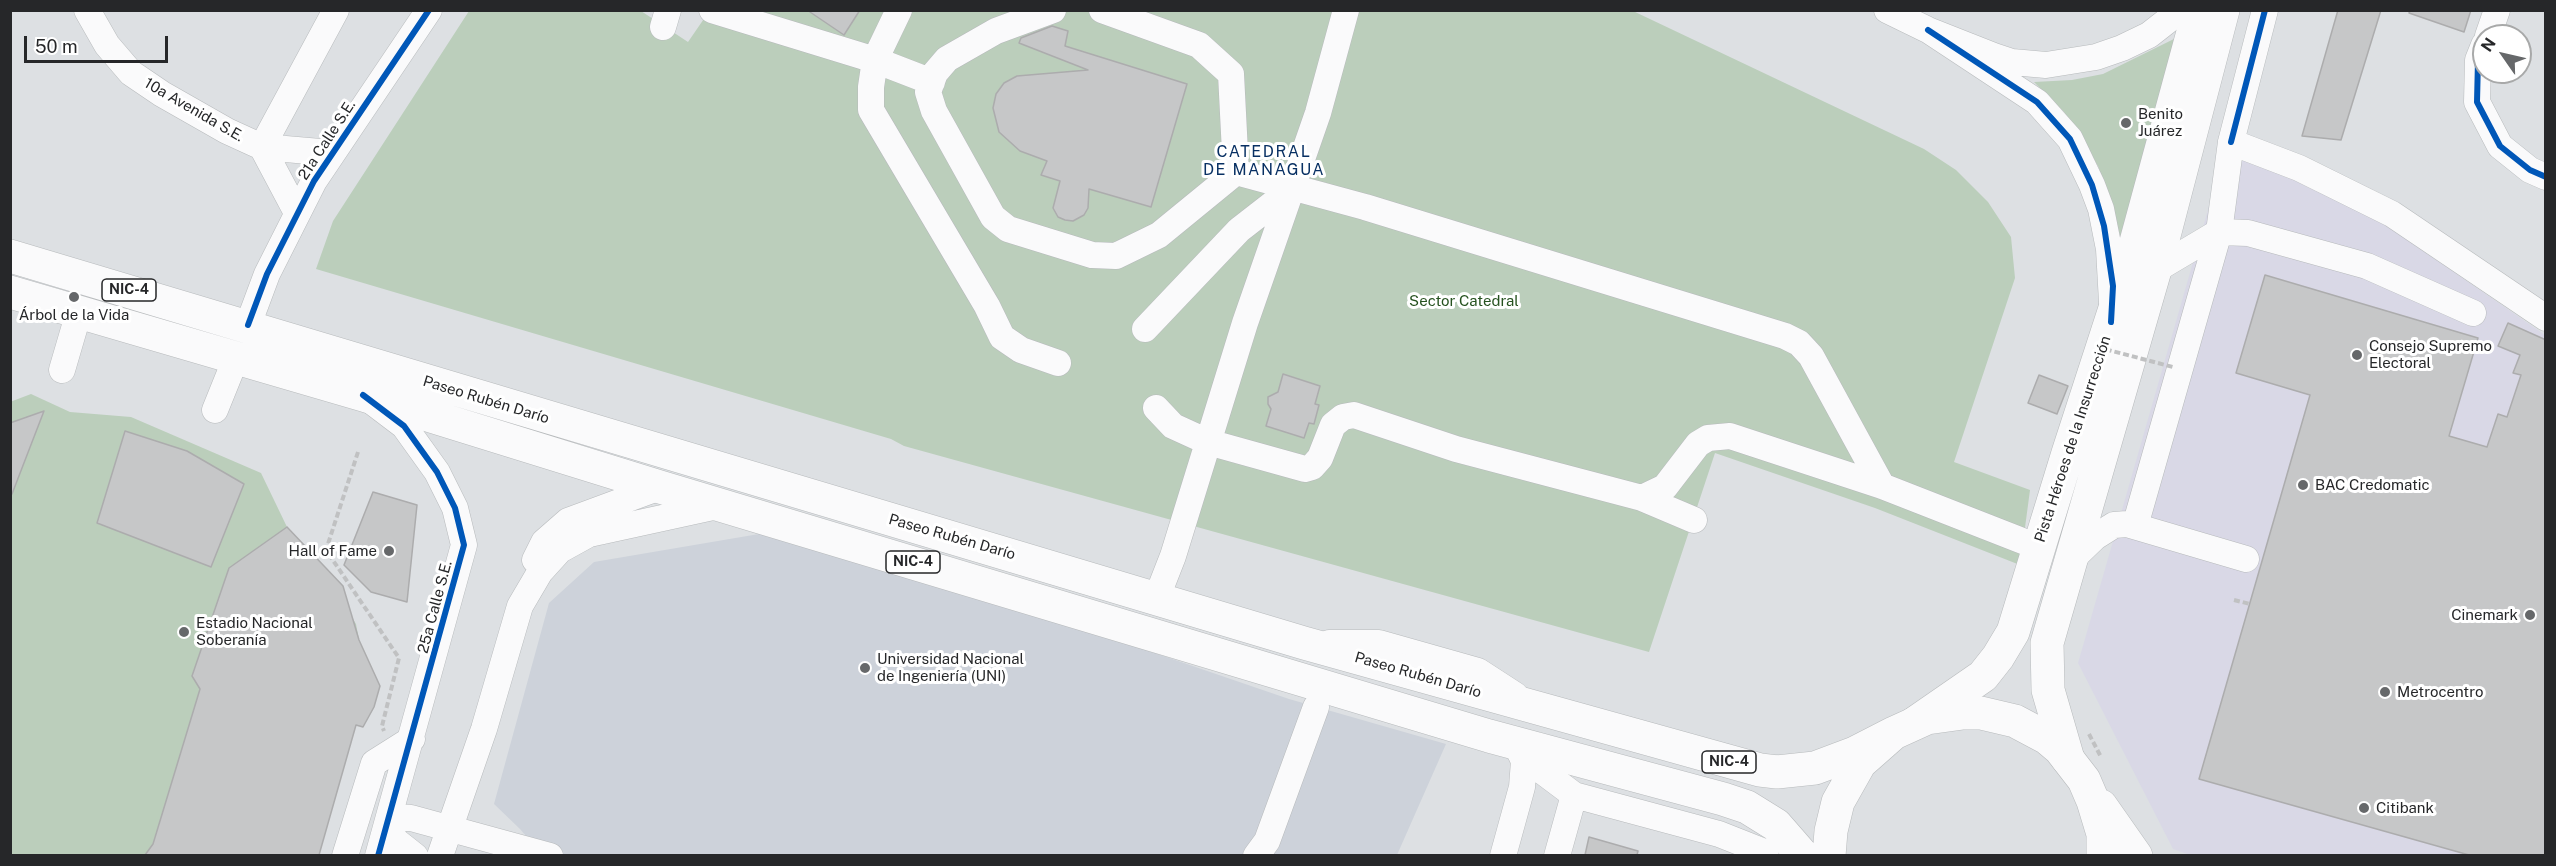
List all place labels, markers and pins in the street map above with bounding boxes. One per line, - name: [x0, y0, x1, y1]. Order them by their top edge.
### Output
- place label: Benito Juárez: [2138, 105, 2183, 140]
- marker: Benito Juárez: [2119, 116, 2133, 130]
- marker: Árbol de la Vida: [67, 290, 81, 304]
- place label: Árbol de la Vida: [19, 306, 129, 324]
- place label: Consejo Supremo Electoral: [2369, 337, 2492, 372]
- marker: Consejo Supremo Electoral: [2350, 348, 2364, 362]
- place label: BAC Credomatic: [2315, 476, 2430, 494]
- marker: BAC Credomatic: [2296, 478, 2310, 492]
- place label: Hall of Fame: [288, 542, 377, 560]
- marker: Hall of Fame: [382, 544, 396, 558]
- place label: Cinemark: [2451, 606, 2518, 624]
- marker: Cinemark: [2523, 608, 2537, 622]
- place label: Estadio Nacional Soberanía: [196, 614, 313, 649]
- marker: Estadio Nacional Soberanía: [177, 625, 191, 639]
- place label: Universidad Nacional de Ingeniería (UNI): [877, 650, 1024, 685]
- marker: Universidad Nacional de Ingeniería (UNI): [858, 661, 872, 675]
- place label: Metrocentro: [2397, 683, 2483, 701]
- marker: Metrocentro: [2378, 685, 2392, 699]
- place label: Citibank: [2376, 799, 2434, 817]
- marker: Citibank: [2357, 801, 2371, 815]

